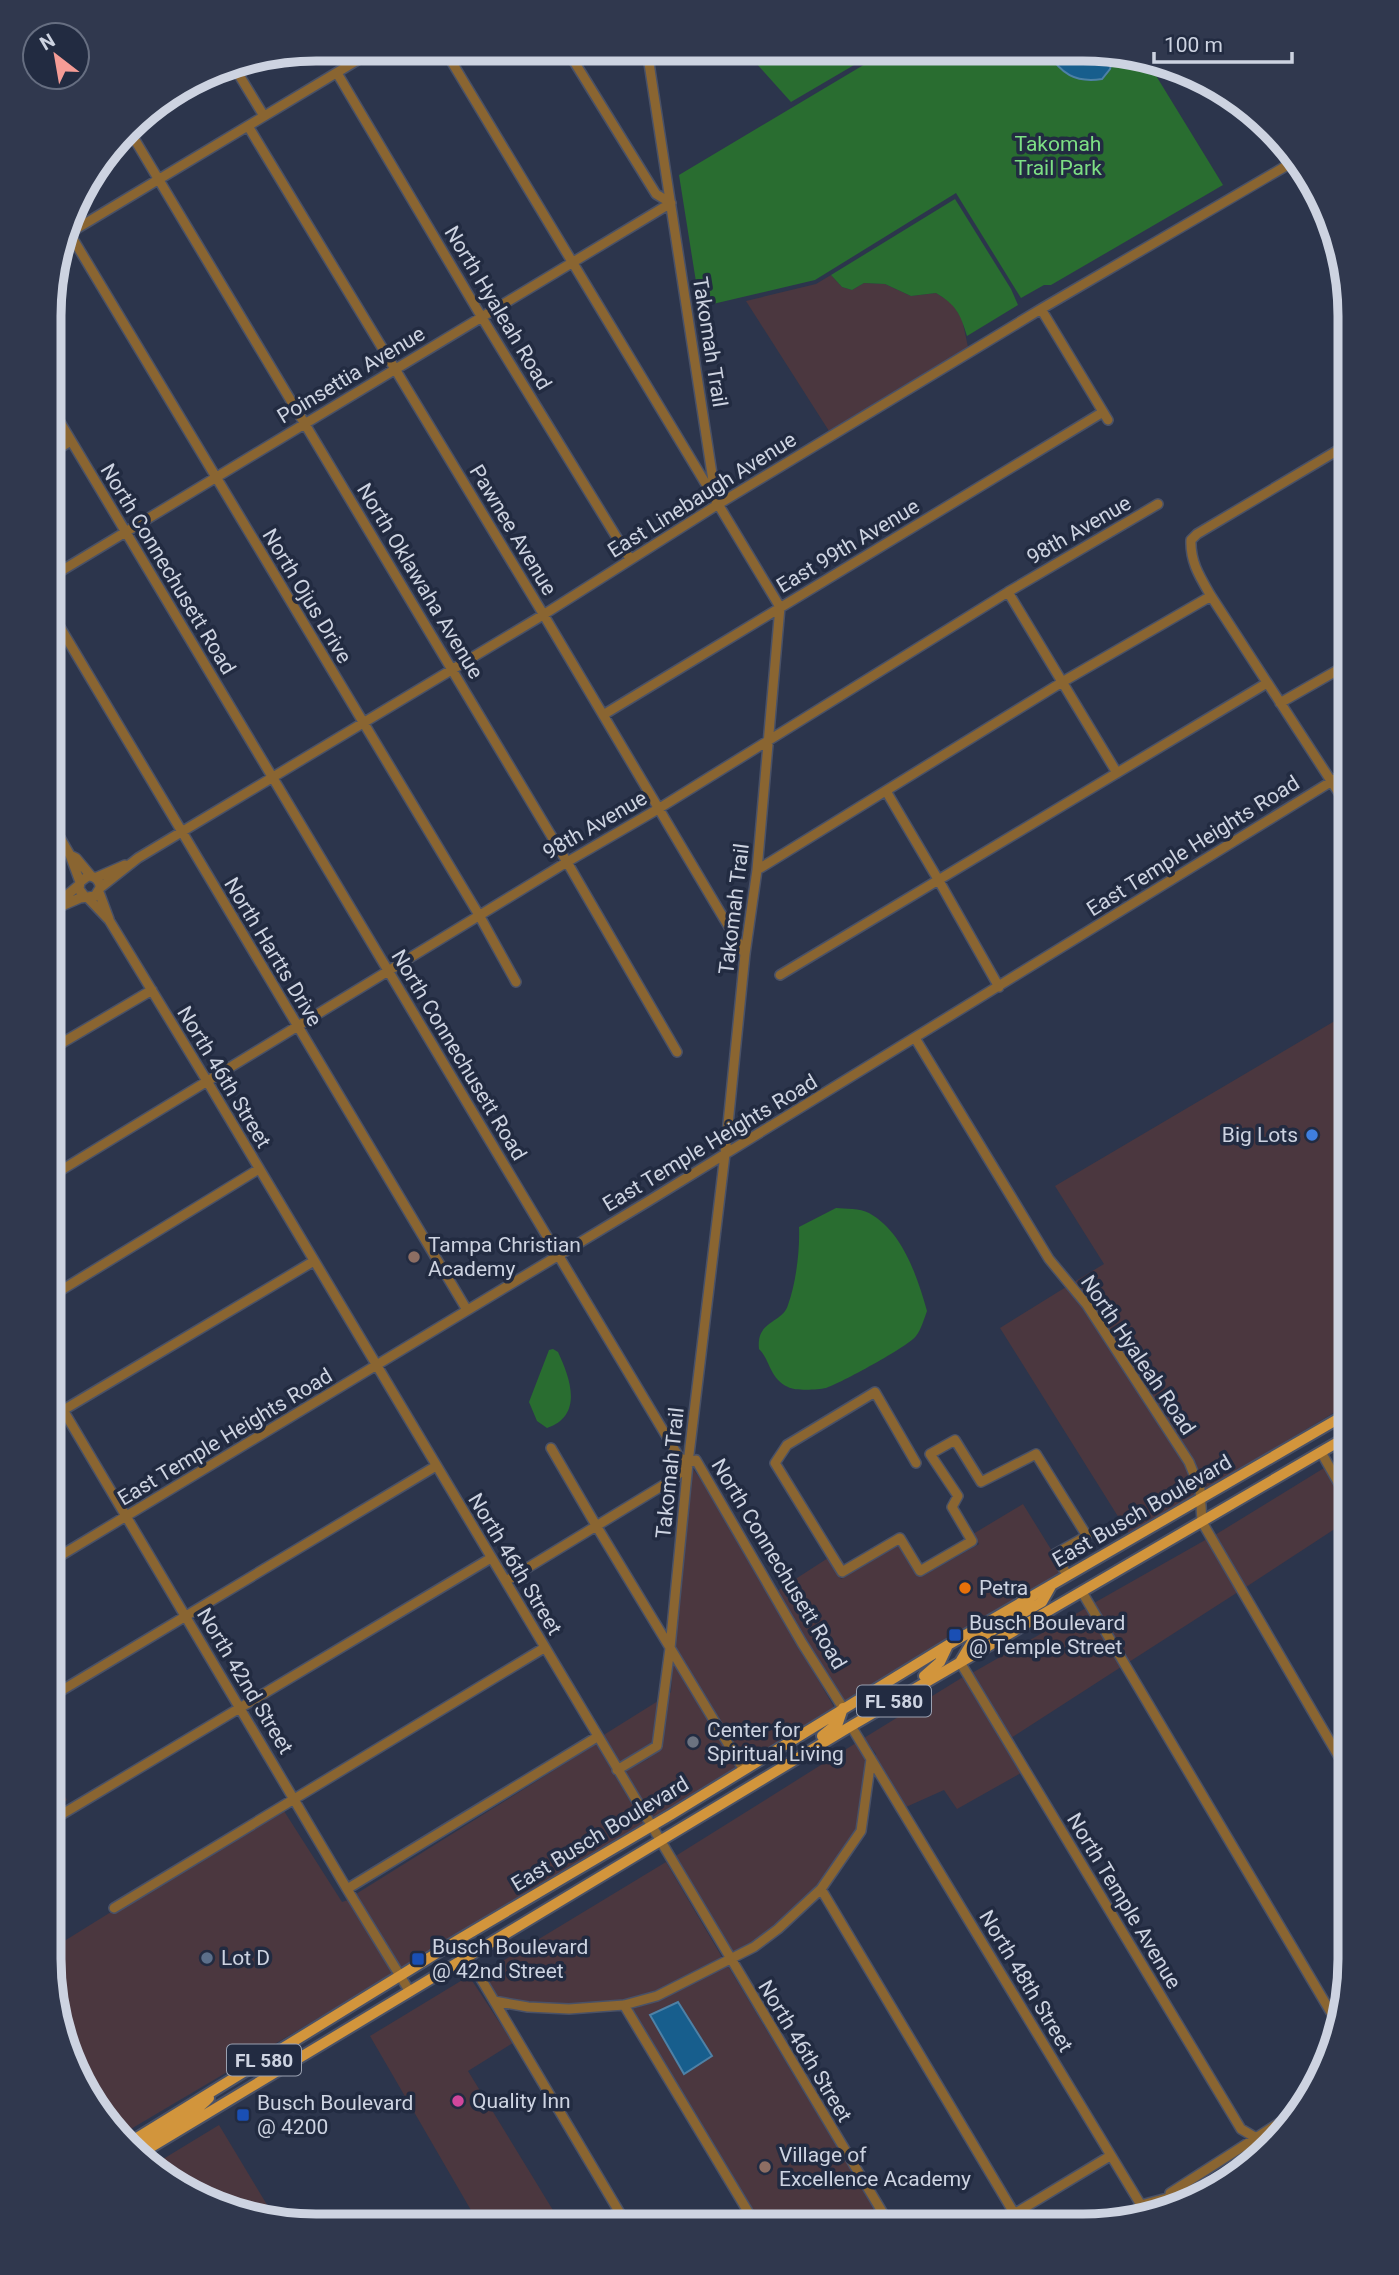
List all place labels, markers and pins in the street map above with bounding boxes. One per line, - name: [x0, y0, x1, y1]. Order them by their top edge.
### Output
- place label: Big Lots: [1222, 1123, 1298, 1147]
- marker: Big Lots: [1304, 1127, 1320, 1143]
- place label: Tampa Christian Academy: [428, 1233, 581, 1281]
- marker: Tampa Christian Academy: [406, 1249, 422, 1265]
- place label: Petra: [979, 1576, 1028, 1600]
- marker: Petra: [957, 1580, 973, 1596]
- place label: Busch Boulevard @ Temple Street: [969, 1611, 1125, 1659]
- marker: Busch Boulevard @ Temple Street: [947, 1627, 963, 1643]
- place label: Center for Spiritual Living: [707, 1718, 844, 1766]
- marker: Center for Spiritual Living: [685, 1734, 701, 1750]
- place label: Busch Boulevard @ 42nd Street: [432, 1935, 588, 1983]
- place label: Lot D: [221, 1946, 270, 1970]
- marker: Lot D: [199, 1950, 215, 1966]
- marker: Busch Boulevard @ 42nd Street: [410, 1951, 426, 1967]
- place label: Quality Inn: [472, 2089, 571, 2113]
- place label: Busch Boulevard @ 4200: [257, 2091, 413, 2139]
- marker: Quality Inn: [450, 2093, 466, 2109]
- marker: Busch Boulevard @ 4200: [235, 2107, 251, 2123]
- place label: Village of Excellence Academy: [779, 2143, 971, 2191]
- marker: Village of Excellence Academy: [757, 2159, 773, 2175]

